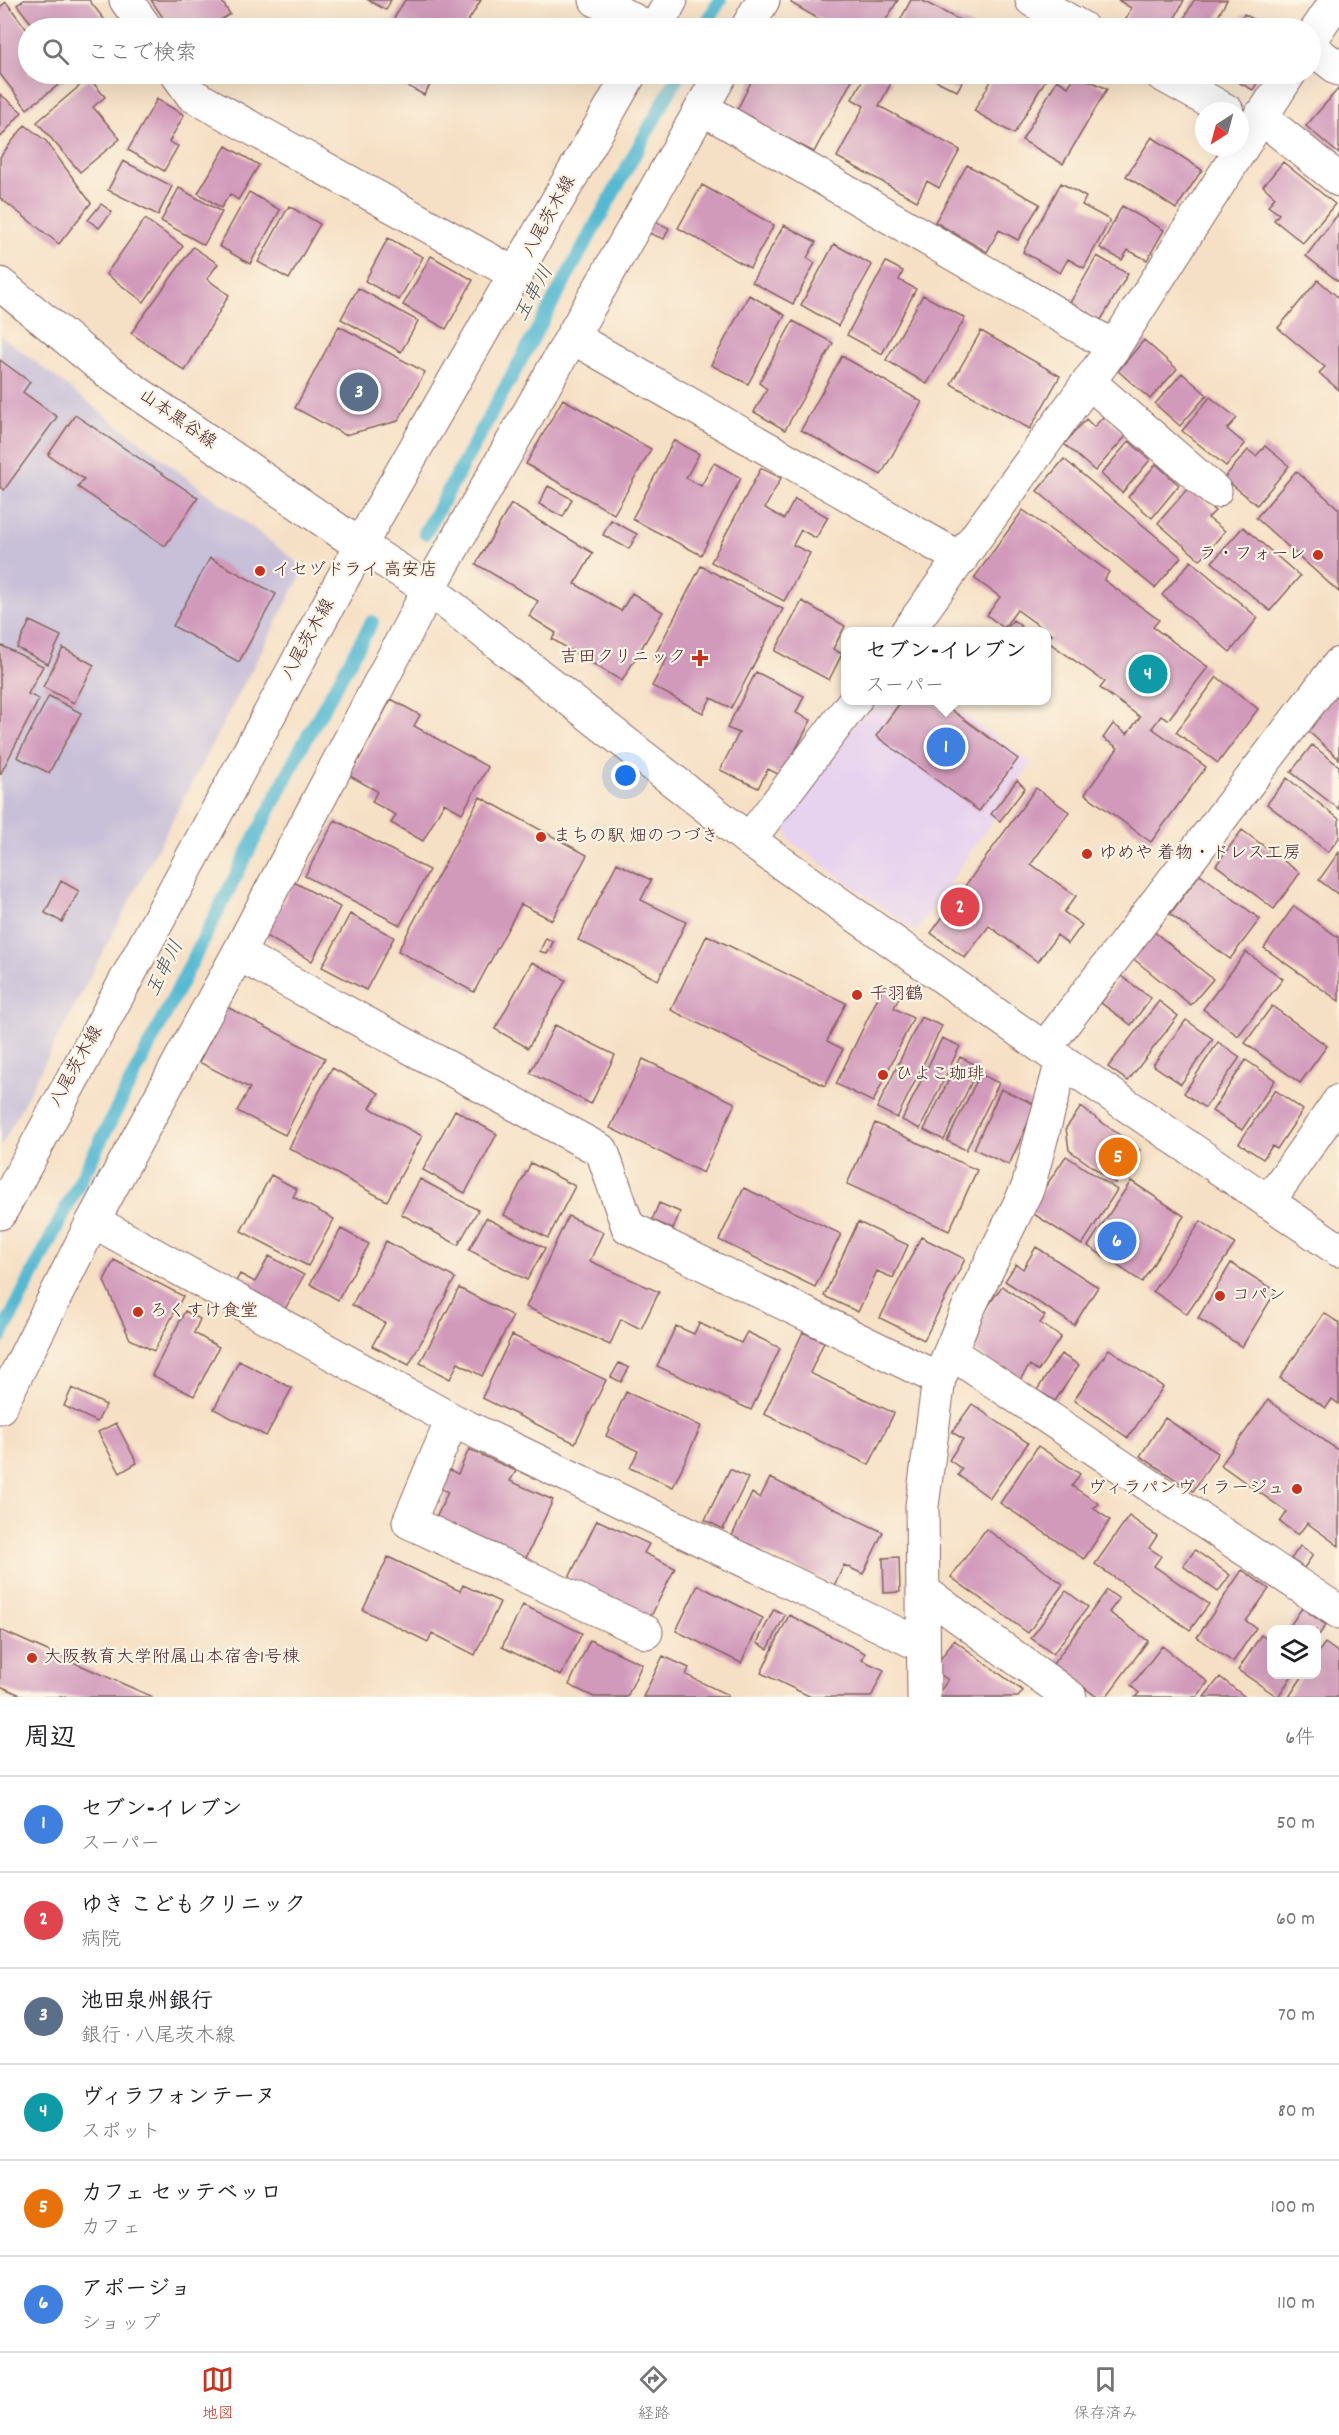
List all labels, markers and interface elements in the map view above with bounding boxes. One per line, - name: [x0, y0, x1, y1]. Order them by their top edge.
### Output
- search box: [18, 18, 1321, 84]
- icon: search: [39, 35, 72, 68]
- text: ここで検索: [87, 39, 197, 70]
- north arrow: [1195, 102, 1249, 156]
- street label: 八尾茨木線: [517, 172, 583, 262]
- water label: 玉串川: [508, 261, 562, 327]
- pin: 3: [340, 370, 378, 414]
- street label: 山本黒谷線: [133, 384, 221, 456]
- place label: ラ・フォーレ: [1199, 543, 1306, 568]
- marker: ラ・フォーレ: [1311, 548, 1325, 562]
- place label: イセヅドライ 高安店: [272, 559, 437, 584]
- marker: イセヅドライ 高安店: [253, 564, 267, 578]
- street label: 八尾茨木線: [276, 595, 342, 685]
- popup: [841, 627, 1051, 705]
- text: セブン-イレブン: [865, 637, 1027, 668]
- place label: 吉田クリニック: [560, 646, 686, 671]
- marker: 吉田クリニック: [691, 649, 709, 667]
- pin: 4: [1128, 652, 1168, 696]
- text: スーパー: [865, 673, 944, 701]
- pin: 1: [926, 724, 966, 770]
- your location: [611, 761, 640, 790]
- place label: まちの駅 畑のつづき: [553, 825, 719, 850]
- marker: まちの駅 畑のつづき: [534, 830, 548, 844]
- place label: ゆめや 着物・ドレス工房: [1099, 842, 1301, 867]
- marker: ゆめや 着物・ドレス工房: [1080, 847, 1094, 861]
- pin: 2: [940, 884, 980, 930]
- water label: 玉串川: [140, 936, 192, 1002]
- place label: 千羽鶴: [869, 983, 923, 1008]
- marker: 千羽鶴: [850, 988, 864, 1002]
- street label: 八尾茨木線: [44, 1022, 110, 1112]
- place label: ひよこ珈琲: [895, 1063, 985, 1088]
- marker: ひよこ珈琲: [876, 1068, 890, 1082]
- pin: 5: [1098, 1134, 1138, 1180]
- pin: 6: [1098, 1218, 1136, 1264]
- place label: コパン: [1232, 1284, 1286, 1309]
- marker: コパン: [1213, 1289, 1227, 1303]
- place label: ろくすけ食堂: [150, 1300, 258, 1325]
- marker: ろくすけ食堂: [131, 1305, 145, 1319]
- place label: ヴィラパンヴィラージュ: [1087, 1477, 1285, 1502]
- marker: ヴィラパンヴィラージュ: [1290, 1482, 1304, 1496]
- map controls: [1267, 1625, 1321, 1679]
- button: layers: [1267, 1625, 1321, 1679]
- place label: 大阪教育大学附属山本宿舎1号棟: [44, 1646, 300, 1671]
- marker: 大阪教育大学附属山本宿舎1号棟: [25, 1651, 39, 1665]
- text: 周辺: [24, 1721, 76, 1758]
- text: 6件: [1285, 1725, 1315, 1753]
- text: セブン-イレブン: [81, 1795, 243, 1826]
- text: 1: [41, 1810, 46, 1838]
- text: 50 m: [1277, 1810, 1315, 1838]
- text: スーパー: [81, 1831, 160, 1859]
- text: ゆき こどもクリニック: [81, 1891, 306, 1922]
- text: 2: [39, 1906, 48, 1934]
- text: 60 m: [1276, 1906, 1315, 1934]
- text: 病院: [81, 1927, 121, 1955]
- text: 池田泉州銀行: [81, 1987, 213, 2018]
- text: 3: [39, 2002, 48, 2030]
- text: 70 m: [1278, 2002, 1315, 2030]
- text: 銀行 · 八尾茨木線: [81, 2023, 235, 2051]
- text: ヴィラフォンテーヌ: [81, 2083, 276, 2114]
- text: 4: [39, 2098, 48, 2126]
- text: 80 m: [1278, 2098, 1315, 2126]
- text: スポット: [81, 2119, 161, 2147]
- text: カフェ セッテベッロ: [81, 2179, 282, 2210]
- text: 5: [39, 2194, 48, 2222]
- text: 100 m: [1271, 2194, 1315, 2222]
- text: カフェ: [81, 2215, 141, 2243]
- text: アポージョ: [81, 2275, 191, 2306]
- text: 6: [39, 2290, 48, 2318]
- text: 110 m: [1277, 2290, 1315, 2318]
- text: ショップ: [81, 2311, 160, 2339]
- tab: 地図: [201, 2363, 234, 2426]
- tab: 経路: [637, 2363, 670, 2426]
- tab: 保存済み: [1073, 2363, 1137, 2426]

